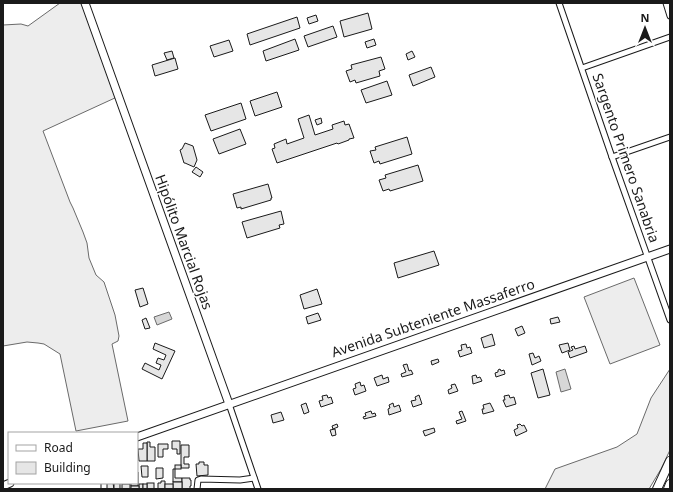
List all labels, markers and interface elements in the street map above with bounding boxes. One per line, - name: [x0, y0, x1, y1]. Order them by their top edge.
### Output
- north arrow: [625, 8, 665, 48]
- text: N: [641, 10, 649, 25]
- street label: Sargento Primero Sanabria: [589, 71, 664, 245]
- street label: Hipólito Marcial Rojas: [151, 172, 218, 312]
- street label: Avenida Subteniente Massaferro: [329, 274, 537, 361]
- legend: [8, 432, 138, 484]
- text: Road: [44, 439, 73, 456]
- text: Building: [44, 459, 91, 476]

